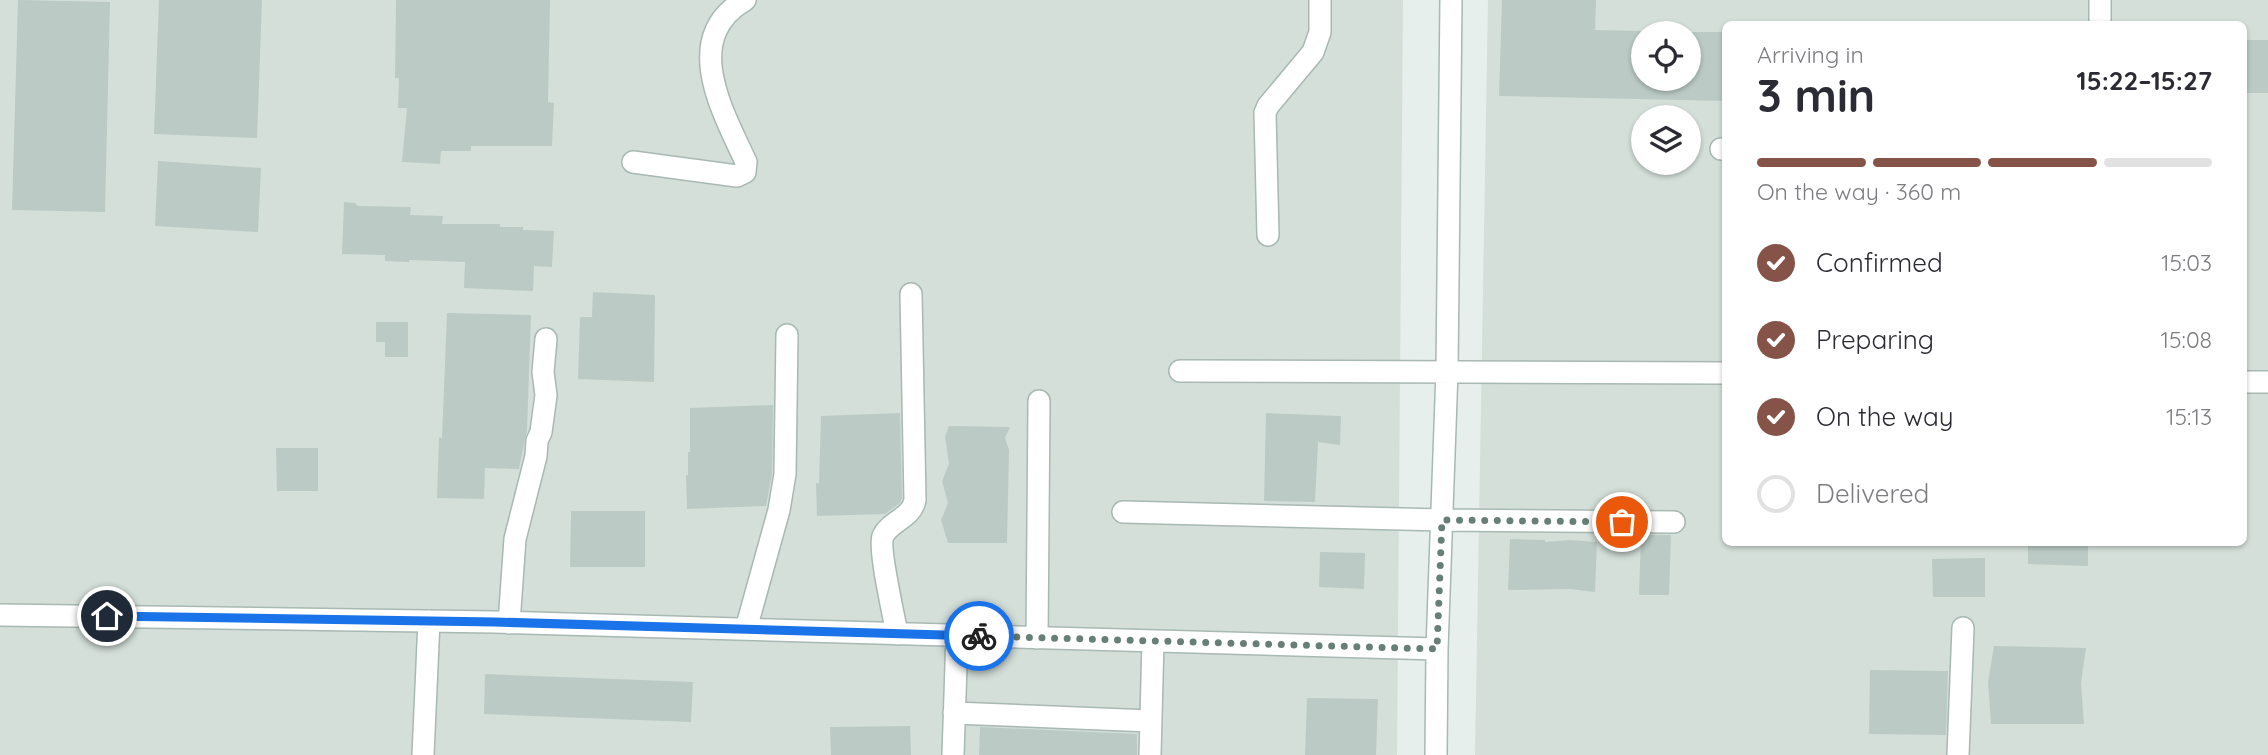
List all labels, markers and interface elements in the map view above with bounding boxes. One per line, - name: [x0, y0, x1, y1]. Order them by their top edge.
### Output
- map controls: [1631, 21, 1701, 175]
- button: locate: [1631, 21, 1701, 91]
- text: Arriving in: [1757, 40, 1864, 69]
- text: 15:22–15:27: [2077, 64, 2212, 97]
- text: 3 min: [1757, 66, 1875, 124]
- button: layers: [1631, 105, 1701, 175]
- text: On the way · 360 m: [1757, 177, 1961, 206]
- icon: check: [1757, 244, 1795, 282]
- text: Confirmed: [1816, 246, 1943, 279]
- text: 15:03: [2161, 248, 2212, 277]
- icon: check: [1757, 321, 1795, 359]
- text: Preparing: [1816, 323, 1934, 356]
- text: 15:08: [2161, 325, 2212, 354]
- icon: check: [1757, 398, 1795, 436]
- text: On the way: [1816, 400, 1954, 433]
- text: 15:13: [2166, 402, 2212, 431]
- text: Delivered: [1816, 477, 1929, 510]
- pin: [1592, 492, 1652, 552]
- icon: bag: [1603, 503, 1641, 541]
- pin: [77, 586, 137, 646]
- icon: home: [88, 597, 126, 635]
- courier: [944, 601, 1014, 671]
- icon: bike: [960, 617, 998, 655]

